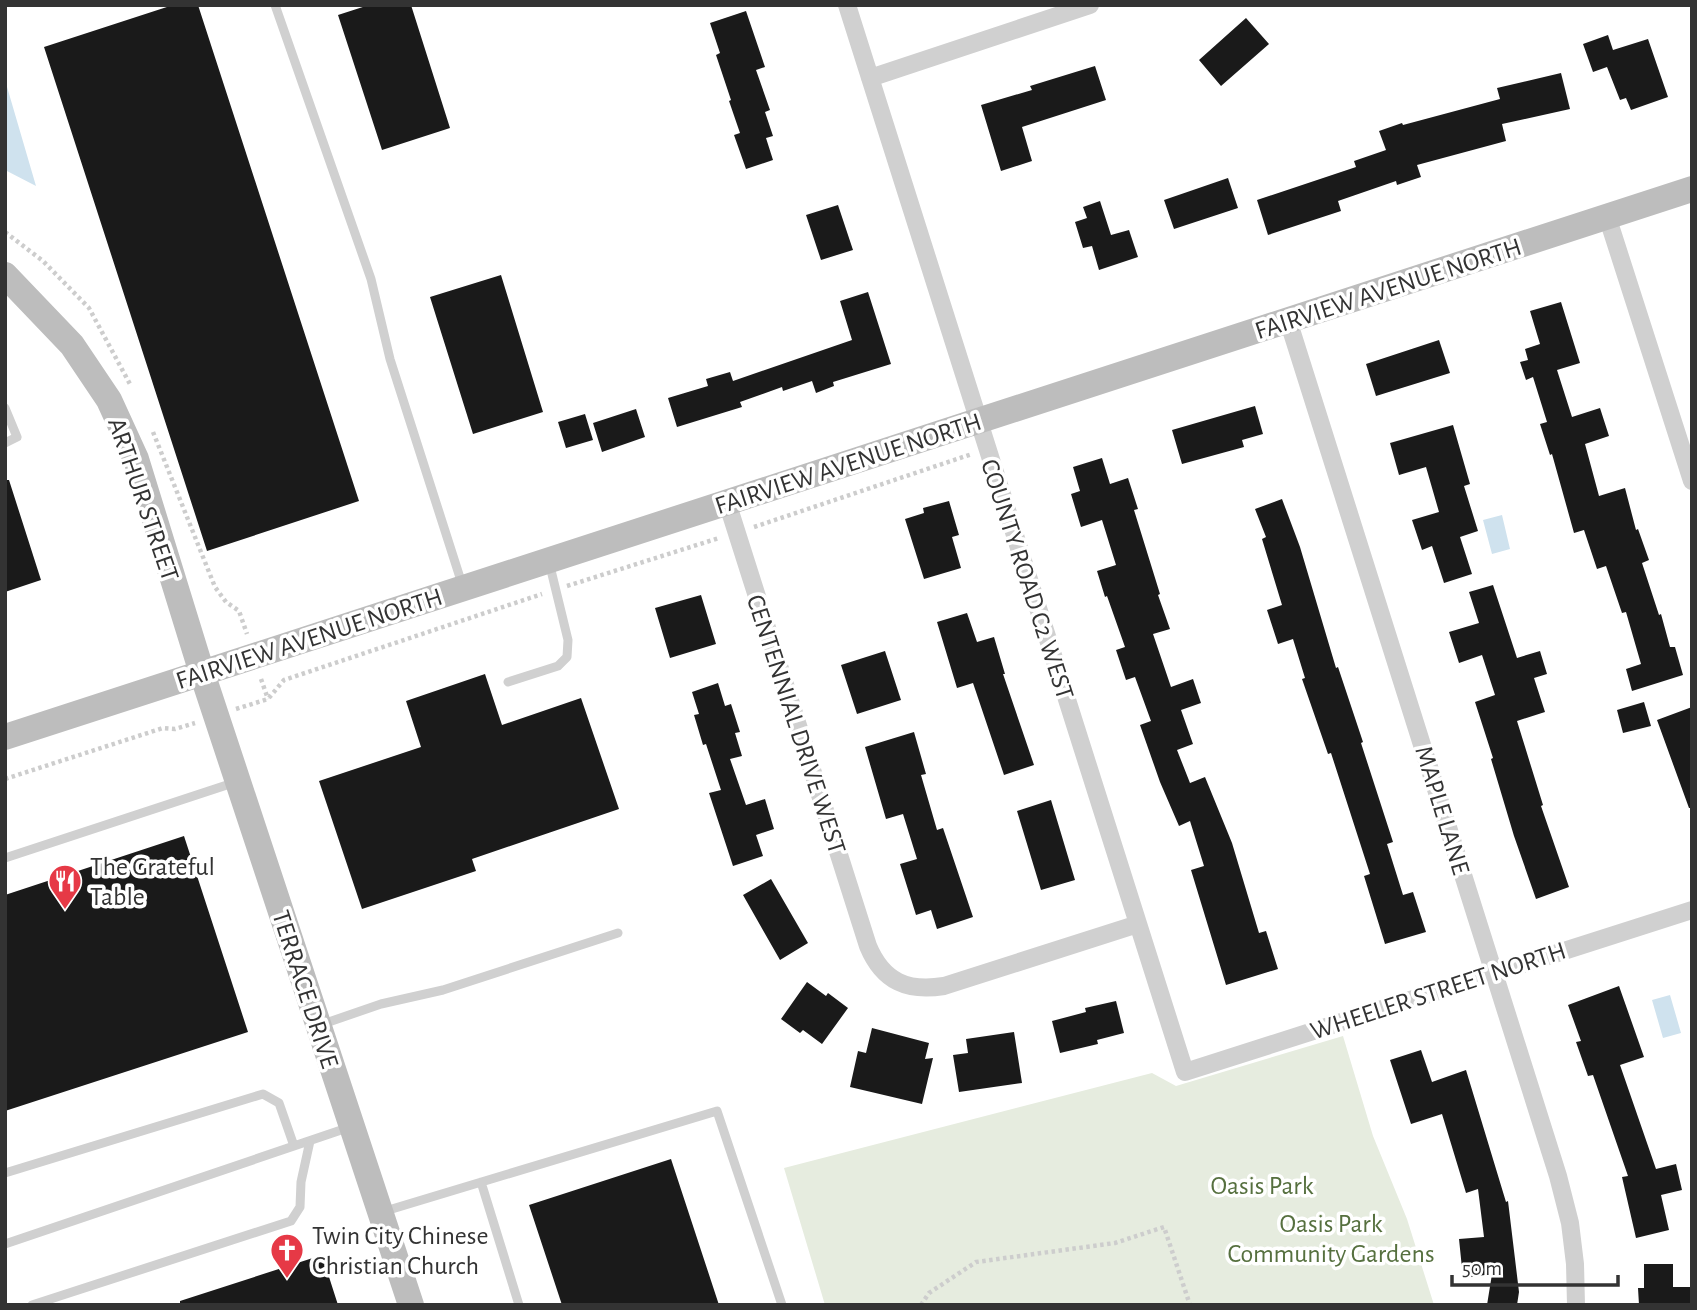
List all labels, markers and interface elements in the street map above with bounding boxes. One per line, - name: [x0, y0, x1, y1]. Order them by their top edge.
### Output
- street label: FAIRVIEW AVENUE NORTH: [1252, 234, 1525, 344]
- street label: FAIRVIEW AVENUE NORTH: [712, 409, 985, 519]
- street label: ARTHUR STREET: [103, 414, 183, 585]
- street label: COUNTY ROAD C2 WEST: [976, 456, 1078, 703]
- street label: FAIRVIEW AVENUE NORTH: [173, 584, 446, 694]
- street label: CENTENNIAL DRIVE WEST: [742, 591, 850, 857]
- street label: MAPLE LANE: [1410, 743, 1474, 878]
- place label: The Grateful Table: [90, 854, 215, 910]
- restaurant icon: The Grateful Table: [46, 862, 84, 911]
- street label: TERRACE DRIVE: [267, 907, 343, 1071]
- street label: WHEELER STREET NORTH: [1307, 937, 1569, 1045]
- park label: Oasis Park: [1210, 1173, 1314, 1199]
- park label: Oasis Park Community Gardens: [1227, 1211, 1435, 1267]
- place label: Twin City Chinese Christian Church: [312, 1223, 488, 1279]
- church icon: Twin City Chinese Christian Church: [268, 1231, 306, 1280]
- scale bar: [1452, 1244, 1618, 1288]
- text: 50 m: [1462, 1258, 1502, 1279]

